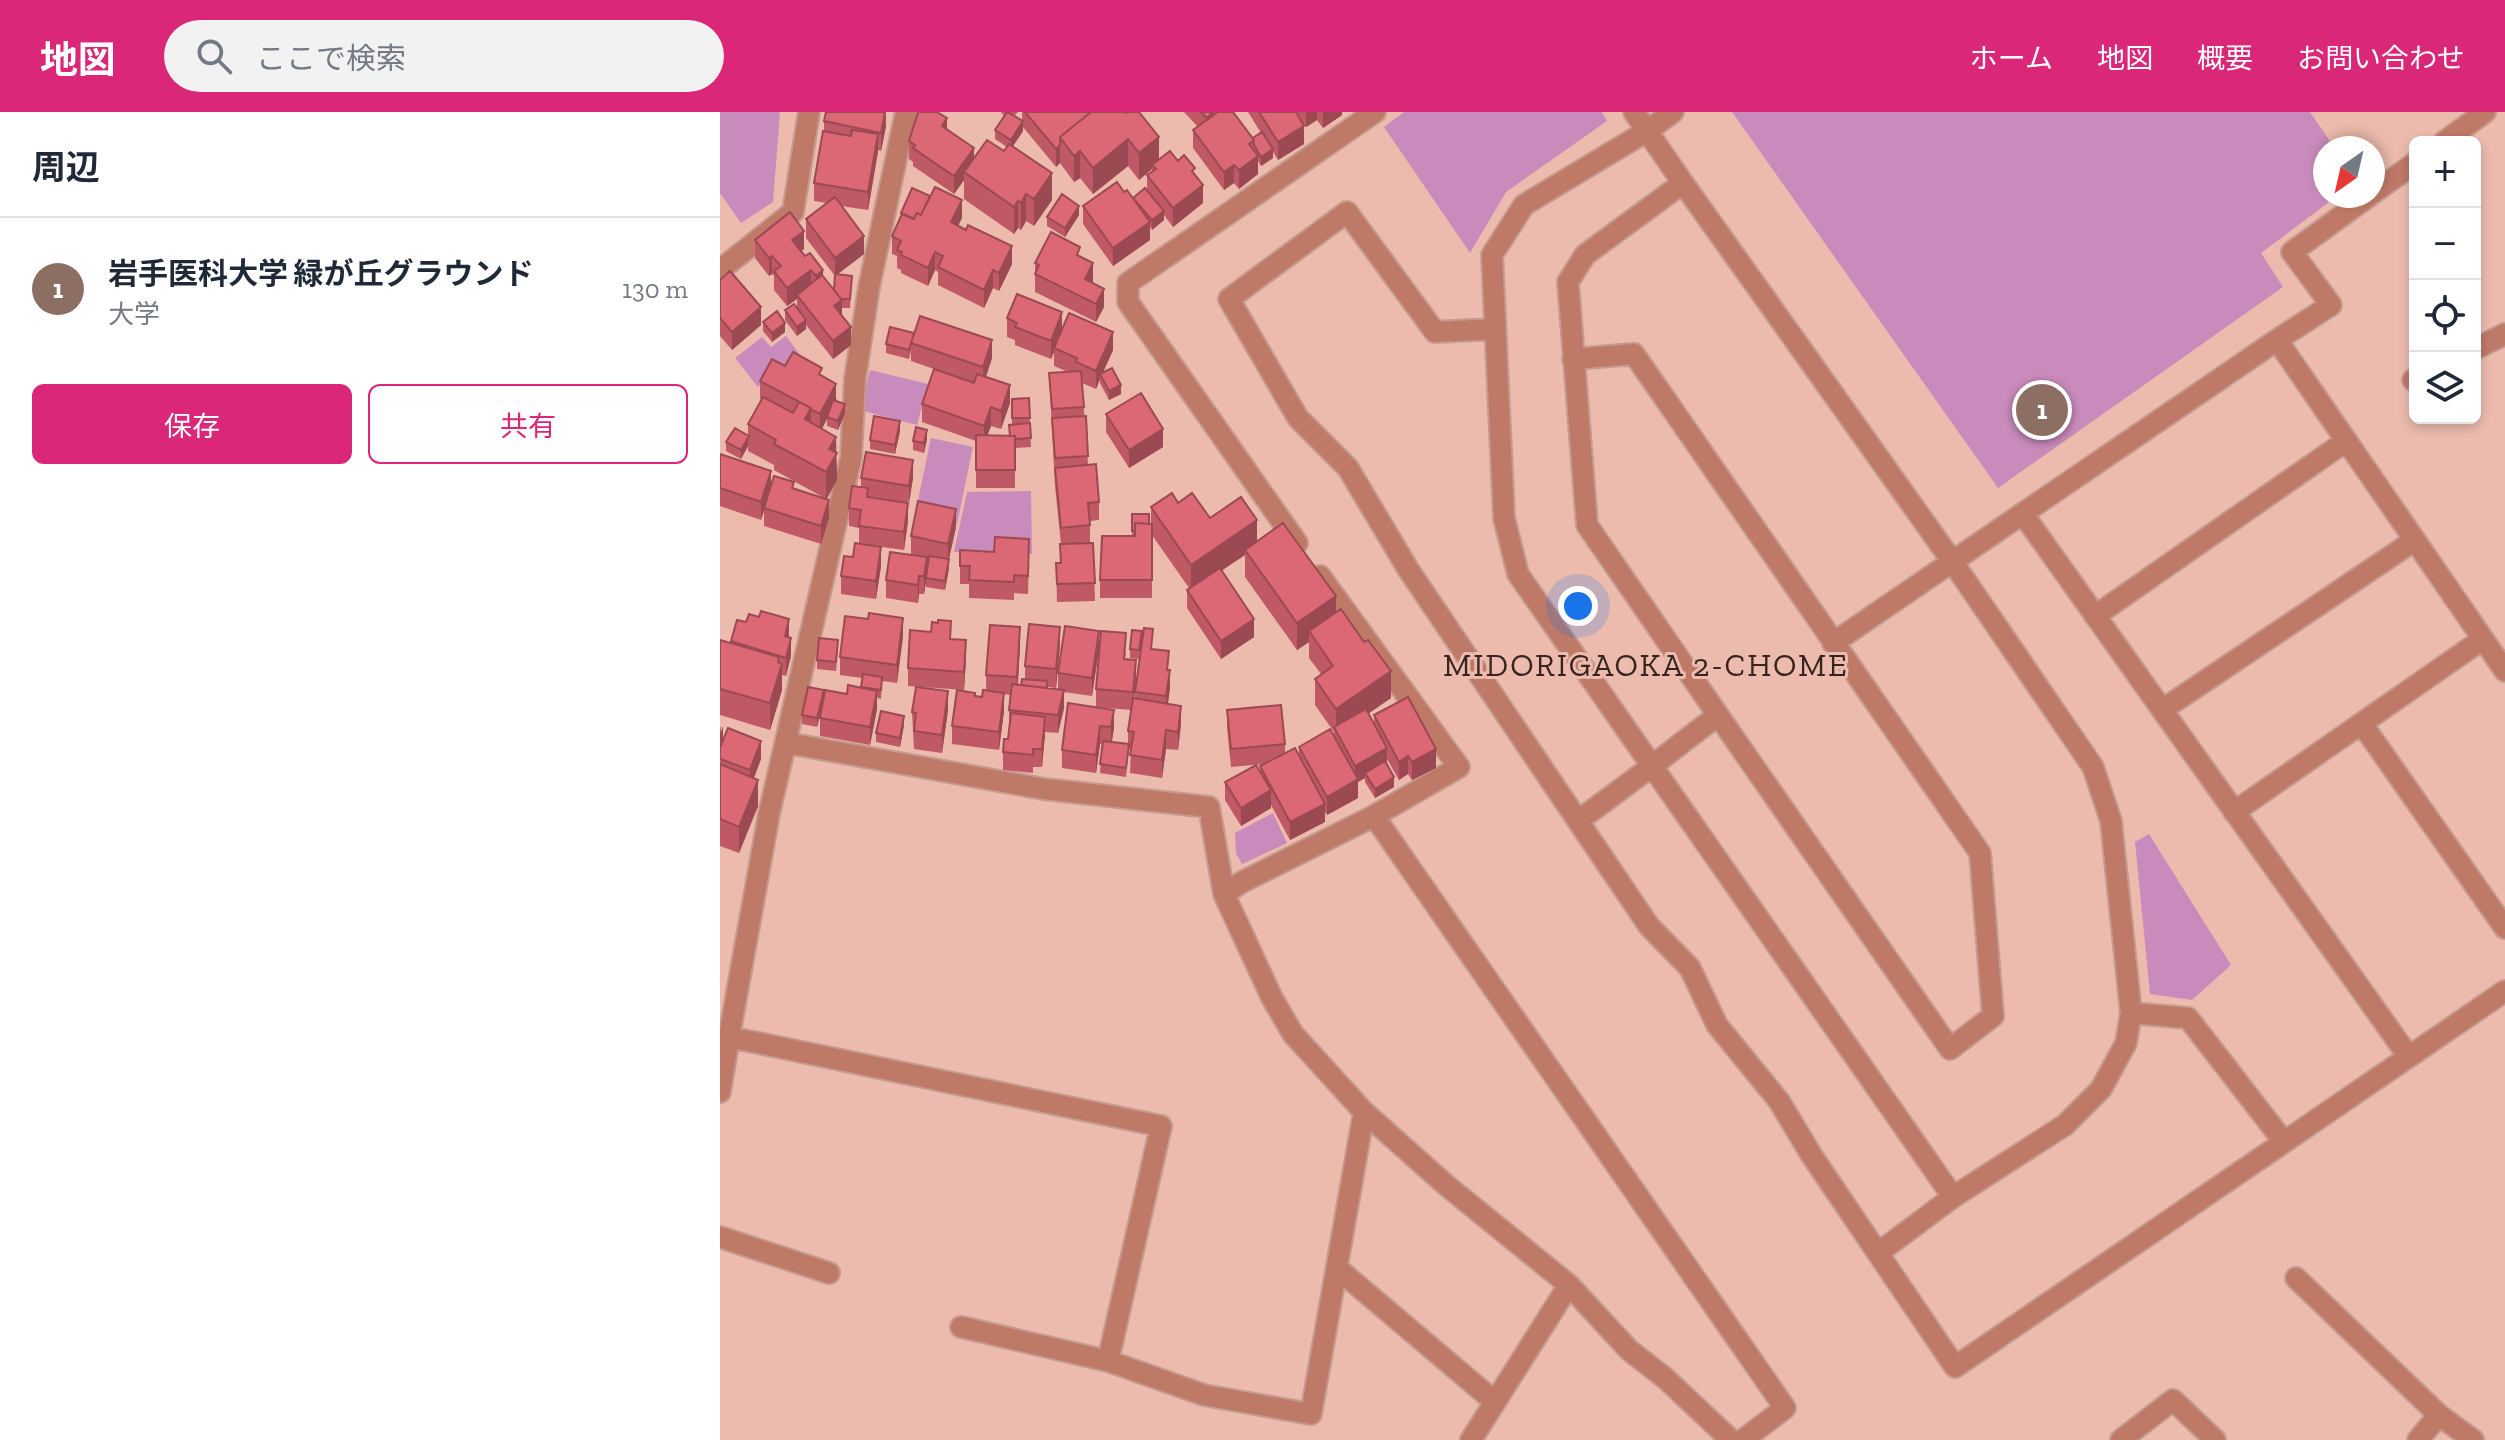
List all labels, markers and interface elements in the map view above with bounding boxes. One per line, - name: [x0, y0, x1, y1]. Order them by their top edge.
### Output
- search box: [164, 20, 724, 92]
- icon: search: [192, 34, 236, 78]
- text: 地図: [40, 37, 116, 83]
- text: ここで検索: [256, 41, 406, 77]
- text: ホーム: [1970, 42, 2053, 75]
- text: 地図: [2097, 42, 2153, 75]
- text: 概要: [2197, 42, 2253, 75]
- text: お問い合わせ: [2297, 42, 2465, 75]
- north arrow: [2313, 136, 2385, 208]
- map controls: [2409, 136, 2481, 424]
- button: +: [2409, 136, 2481, 208]
- text: 周辺: [32, 147, 100, 188]
- button: −: [2409, 208, 2481, 280]
- text: 岩手医科大学 緑が丘グラウンド: [108, 256, 534, 292]
- text: 1: [53, 273, 63, 305]
- text: 130 m: [622, 273, 688, 305]
- button: locate: [2409, 280, 2481, 352]
- text: 大学: [108, 298, 160, 330]
- button: layers: [2409, 352, 2481, 424]
- pin: 1: [2016, 380, 2068, 440]
- button: 保存: [32, 384, 352, 464]
- button: 共有: [368, 384, 688, 464]
- your location: [1558, 586, 1598, 626]
- district label: MIDORIGAOKA 2-CHOME: [1443, 646, 1849, 684]

